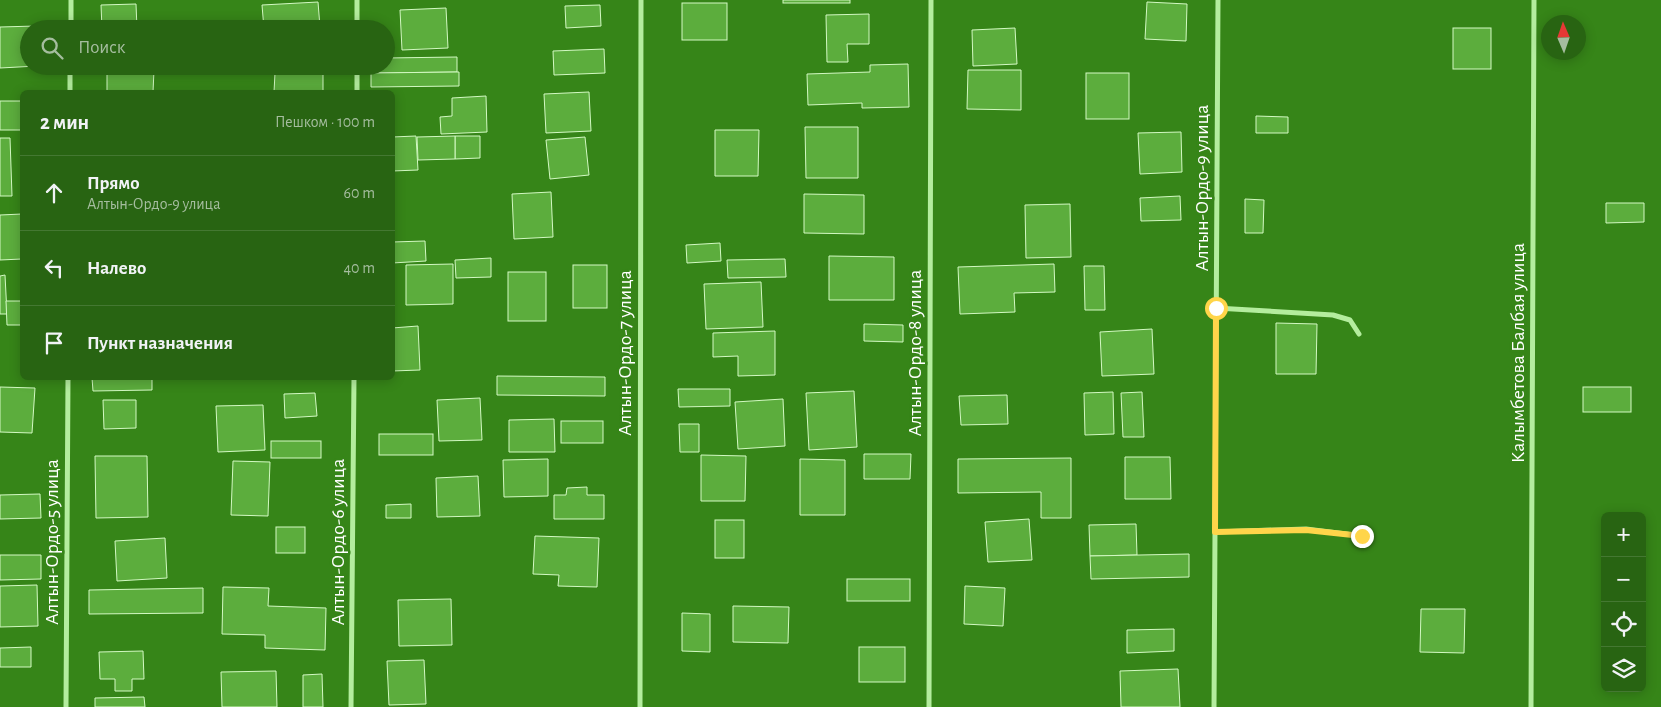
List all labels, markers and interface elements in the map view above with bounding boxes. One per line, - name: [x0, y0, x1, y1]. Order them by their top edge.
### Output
- north arrow: [1541, 15, 1586, 60]
- search box: [20, 20, 395, 75]
- icon: search: [38, 34, 66, 62]
- text: Поиск: [78, 38, 125, 57]
- street label: Алтын-Ордо-9 улица: [1192, 105, 1212, 271]
- text: 2 мин: [40, 112, 89, 133]
- text: Пешком · 100 m: [275, 114, 375, 130]
- text: Прямо: [87, 174, 140, 193]
- icon: ahead: [40, 179, 68, 207]
- text: 60 m: [344, 185, 375, 201]
- text: Алтын-Ордо-9 улица: [87, 196, 221, 212]
- street label: Калымбетова Балбая улица: [1508, 243, 1528, 463]
- icon: left: [40, 254, 68, 282]
- text: Налево: [87, 259, 146, 278]
- text: 40 m: [343, 260, 375, 276]
- street label: Алтын-Ордо-8 улица: [905, 269, 925, 437]
- street label: Алтын-Ордо-7 улица: [615, 270, 635, 436]
- route start: [1205, 297, 1228, 320]
- icon: arrive: [40, 329, 68, 357]
- text: Пункт назначения: [87, 334, 233, 353]
- street label: Алтын-Ордо-5 улица: [42, 459, 62, 625]
- street label: Алтын-Ордо-6 улица: [328, 459, 348, 625]
- map controls: [1601, 512, 1646, 692]
- button: +: [1601, 512, 1646, 557]
- route end: [1351, 525, 1374, 548]
- button: −: [1601, 557, 1646, 602]
- button: locate: [1601, 602, 1646, 647]
- button: layers: [1601, 647, 1646, 692]

